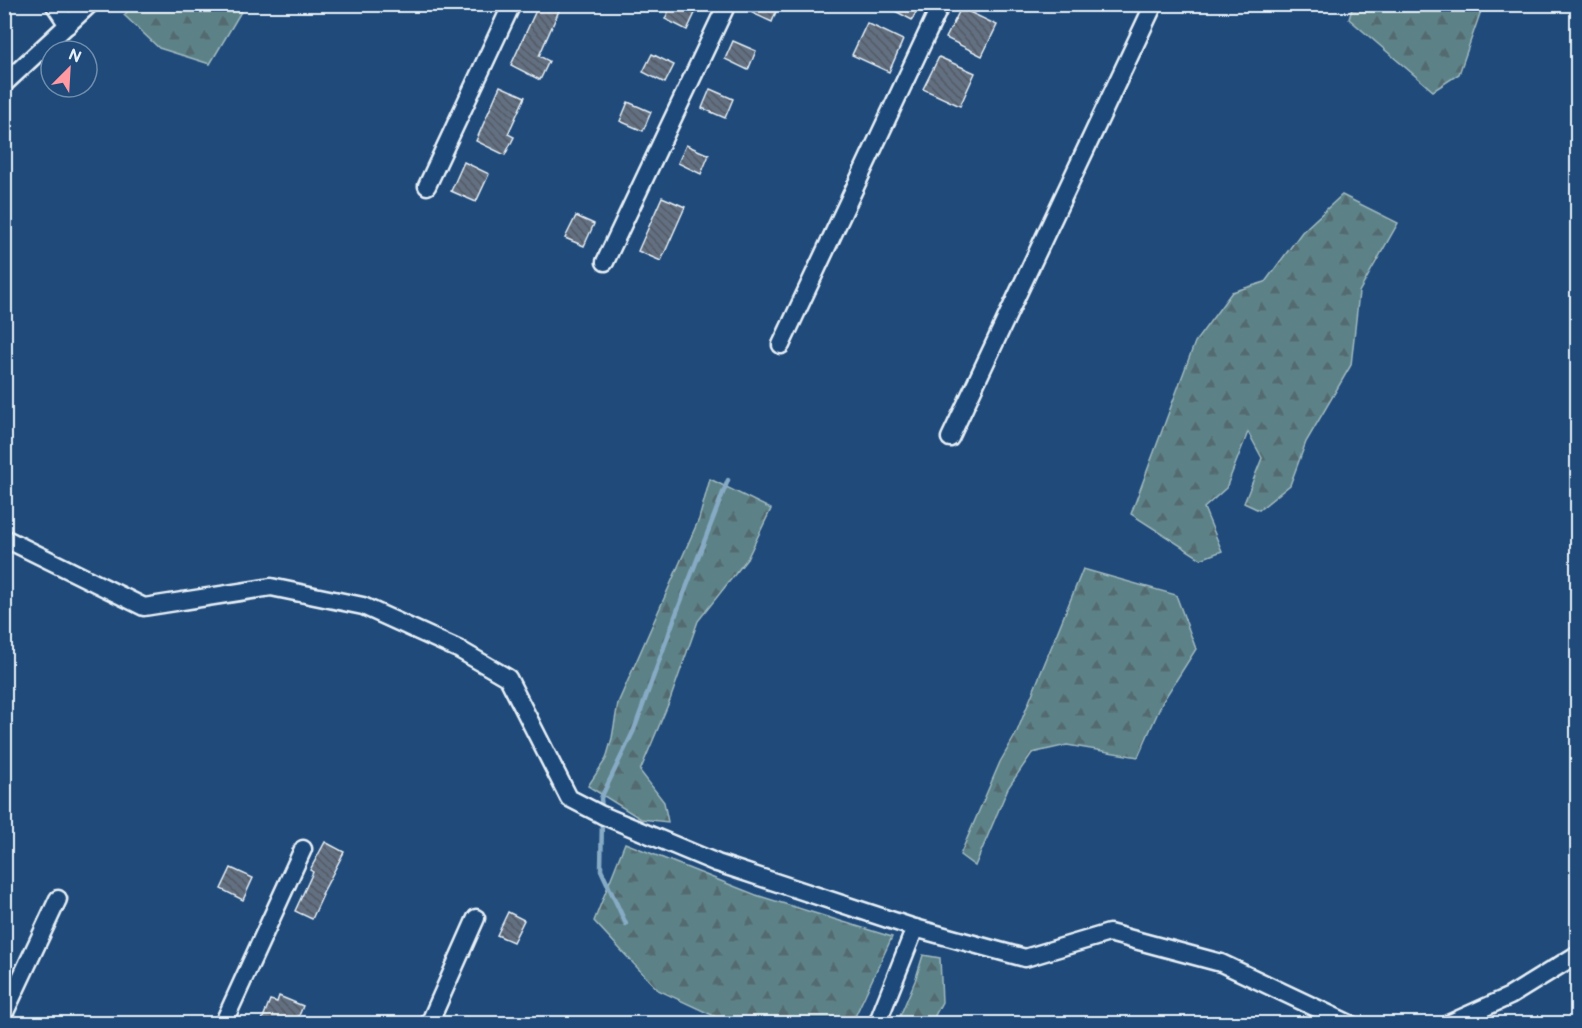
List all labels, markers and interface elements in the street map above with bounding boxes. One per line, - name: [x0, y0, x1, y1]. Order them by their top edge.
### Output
- north arrow: [39, 39, 99, 99]
- text: N: [65, 46, 84, 68]

